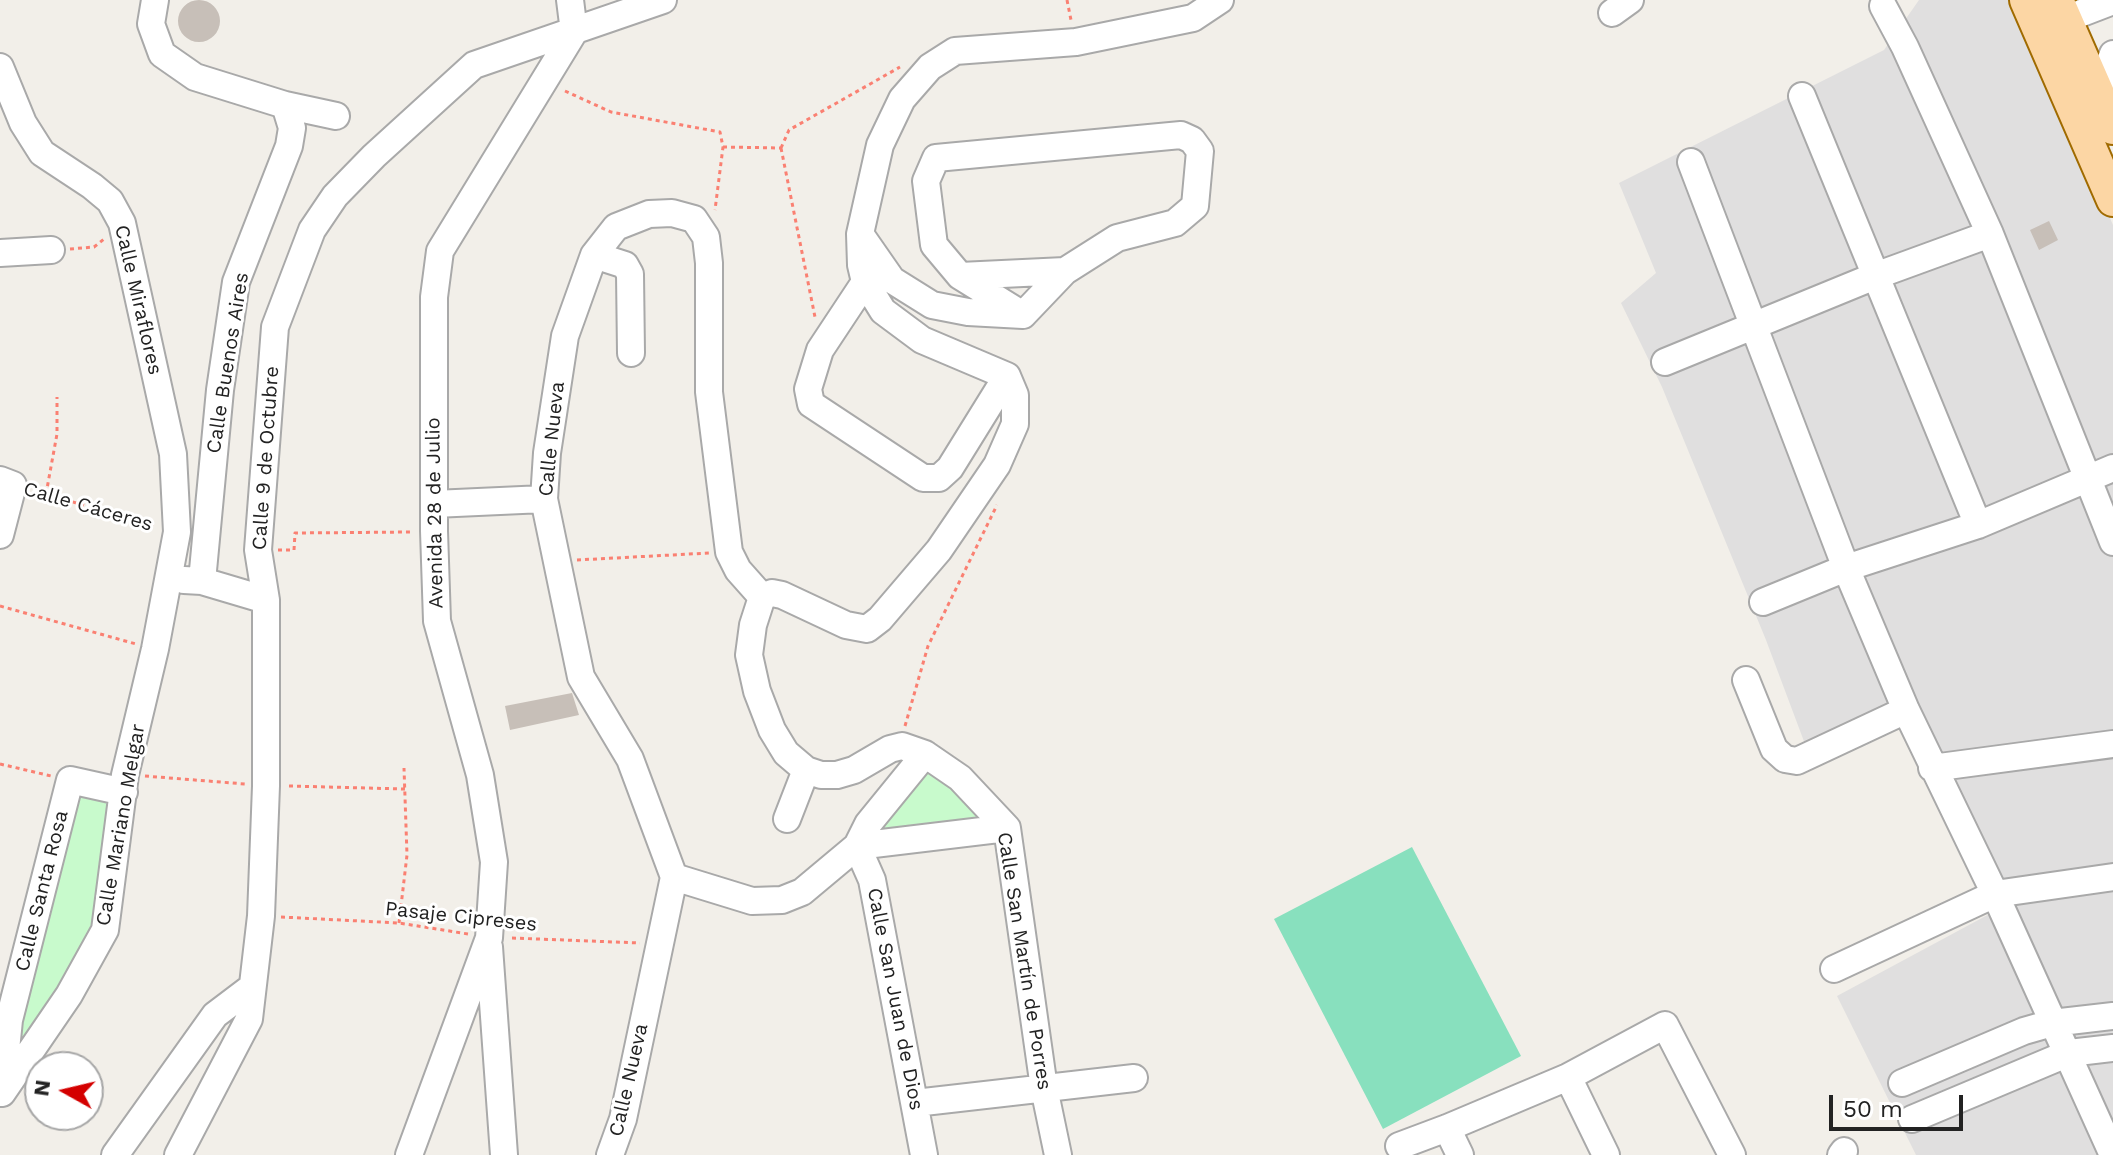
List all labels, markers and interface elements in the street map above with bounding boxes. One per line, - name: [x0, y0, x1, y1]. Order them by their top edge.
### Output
- street label: Calle Miraflores: [109, 223, 167, 377]
- street label: Calle Buenos Aires: [202, 271, 254, 455]
- street label: Calle 9 de Octubre: [248, 365, 284, 551]
- street label: Calle Nueva: [534, 380, 570, 498]
- street label: Avenida 28 de Julio: [421, 417, 449, 609]
- street label: Calle Cáceres: [21, 477, 155, 537]
- street label: Calle Mariano Melgar: [91, 722, 151, 928]
- street label: Calle Santa Rosa: [10, 808, 74, 974]
- street label: Calle San Martín de Porres: [992, 830, 1056, 1092]
- street label: Calle San Juan de Dios: [862, 886, 928, 1112]
- street label: Pasaje Cipreses: [384, 897, 538, 937]
- street label: Calle Nueva: [604, 1021, 654, 1139]
- north arrow: [24, 1051, 104, 1131]
- text: N: [28, 1078, 55, 1098]
- scale bar: [1833, 1079, 1967, 1129]
- text: 50 m: [1843, 1095, 1903, 1123]

